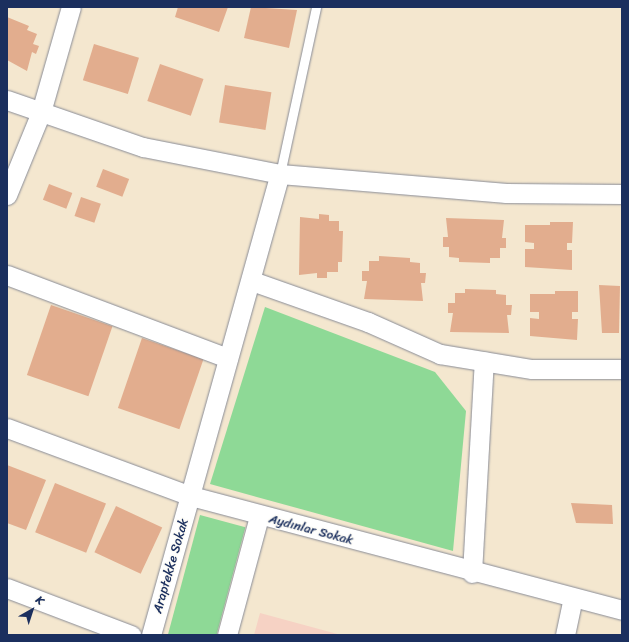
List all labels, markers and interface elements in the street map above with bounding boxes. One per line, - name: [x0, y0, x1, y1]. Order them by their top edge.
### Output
- street label: Aydınlar Sokak: [267, 511, 355, 549]
- street label: Araptekke Sokak: [150, 517, 192, 615]
- north arrow: [12, 590, 52, 630]
- text: K: [31, 591, 48, 610]

